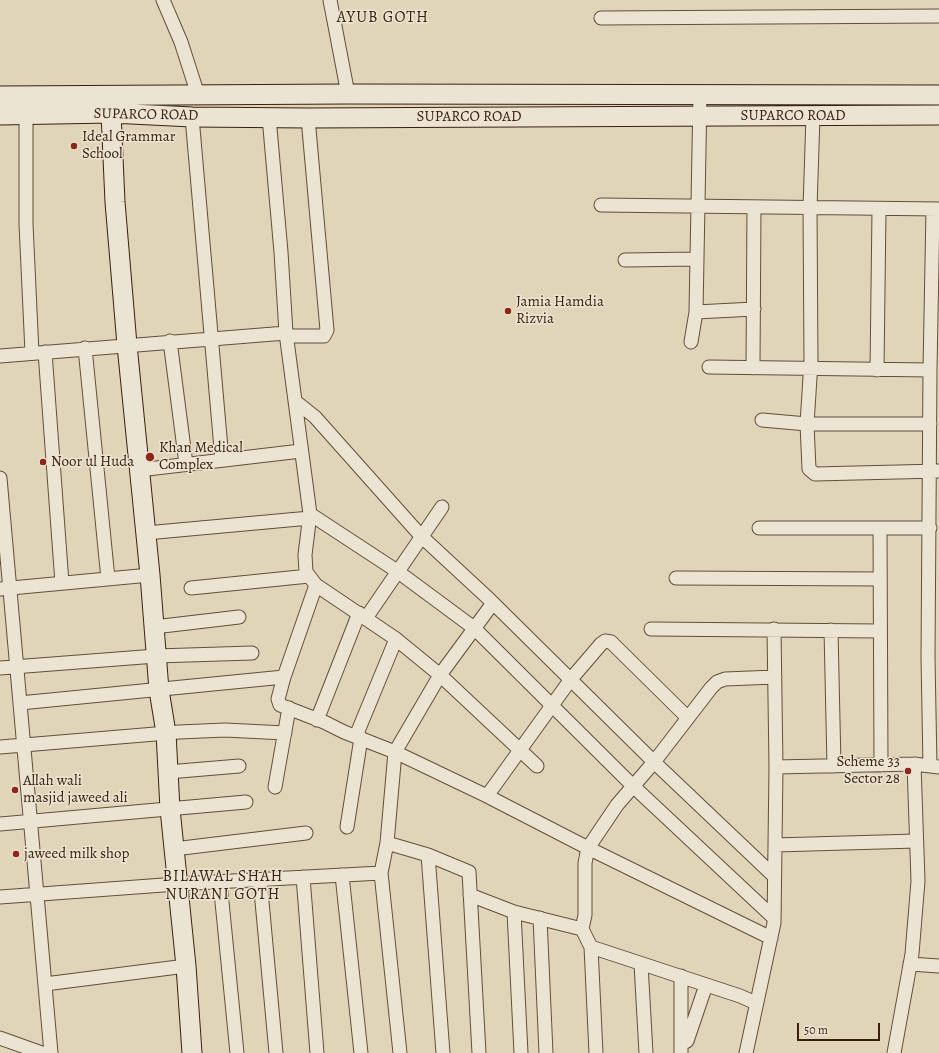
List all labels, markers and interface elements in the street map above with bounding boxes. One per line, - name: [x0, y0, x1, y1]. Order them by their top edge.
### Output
- district label: AYUB GOTH: [337, 8, 429, 28]
- street label: SUPARCO ROAD: [93, 105, 199, 125]
- street label: SUPARCO ROAD: [741, 107, 845, 125]
- street label: SUPARCO ROAD: [417, 108, 521, 126]
- place label: Ideal Grammar School: [82, 128, 175, 163]
- marker: Ideal Grammar School: [69, 141, 79, 151]
- place label: Jamia Hamdia Rizvia: [516, 293, 604, 328]
- marker: Jamia Hamdia Rizvia: [503, 306, 513, 316]
- place label: Khan Medical Complex: [159, 439, 243, 474]
- marker: Khan Medical Complex: [144, 451, 156, 463]
- place label: Noor ul Huda: [51, 453, 134, 471]
- marker: Noor ul Huda: [38, 457, 48, 467]
- place label: Scheme 33 Sector 28: [837, 753, 900, 788]
- marker: Scheme 33 Sector 28: [903, 766, 913, 776]
- place label: Allah wali masjid jaweed ali: [23, 772, 128, 807]
- marker: Allah wali masjid jaweed ali: [10, 785, 20, 795]
- place label: jaweed milk shop: [24, 845, 129, 863]
- marker: jaweed milk shop: [11, 849, 21, 859]
- district label: BILAWAL SHAH NURANI GOTH: [162, 867, 284, 905]
- scale bar: [799, 1015, 882, 1041]
- text: 50 m: [804, 1022, 828, 1038]

